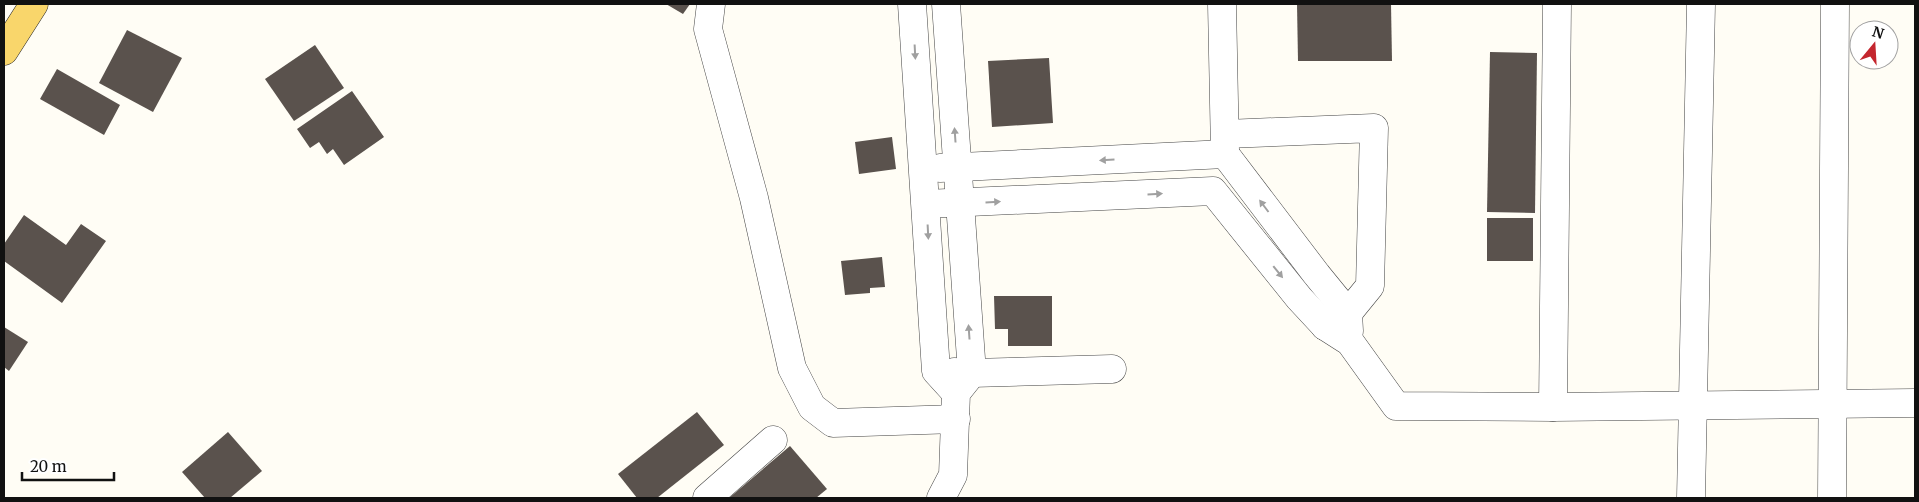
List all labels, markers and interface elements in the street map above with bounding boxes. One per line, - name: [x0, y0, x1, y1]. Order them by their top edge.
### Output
- north arrow: [1849, 20, 1899, 70]
- text: N: [1870, 22, 1886, 43]
- one-way arrow: [912, 45, 920, 61]
- one-way arrow: [951, 127, 959, 143]
- one-way arrow: [1098, 156, 1114, 164]
- one-way arrow: [1147, 189, 1163, 197]
- one-way arrow: [985, 197, 1001, 205]
- one-way arrow: [1259, 199, 1269, 213]
- one-way arrow: [925, 224, 933, 240]
- one-way arrow: [1273, 265, 1284, 278]
- one-way arrow: [965, 324, 973, 340]
- scale bar: [22, 450, 115, 482]
- text: 20 m: [30, 457, 67, 476]

